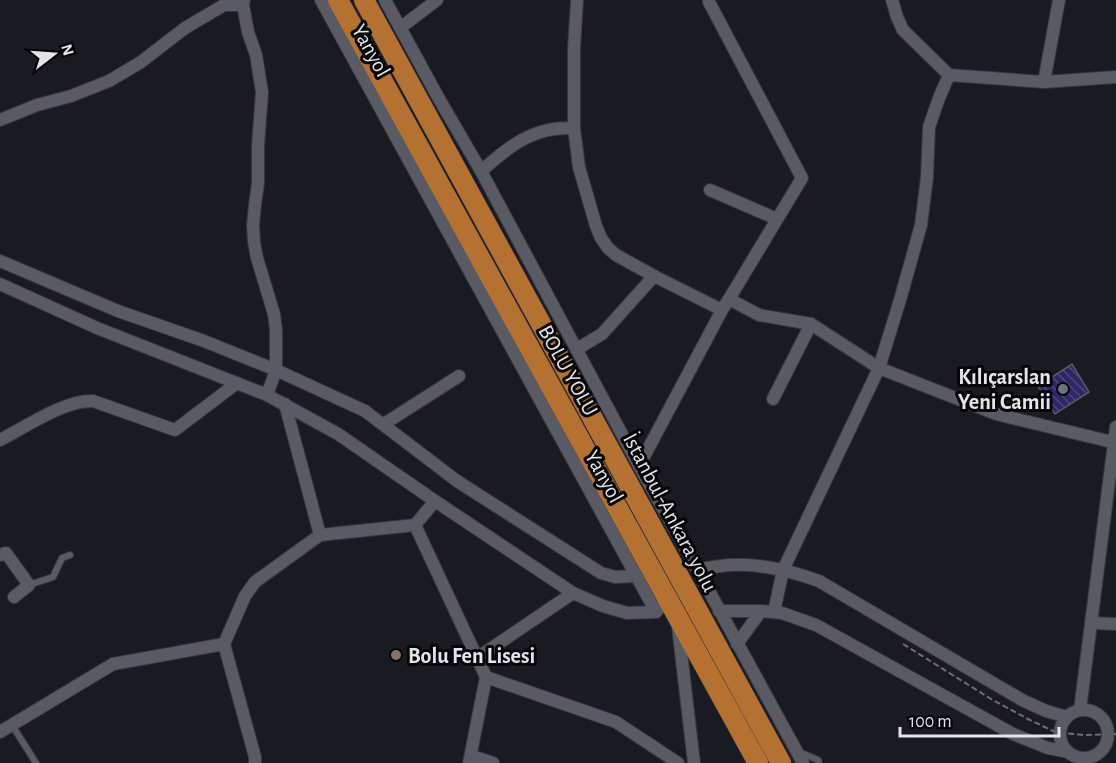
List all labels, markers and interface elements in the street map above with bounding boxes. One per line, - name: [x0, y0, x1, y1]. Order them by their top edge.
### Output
- street label: Yanyol: [348, 20, 394, 80]
- north arrow: [24, 24, 84, 84]
- text: N: [58, 42, 77, 58]
- street label: BOLU YOLU: [534, 321, 602, 420]
- place label: Kılıçarslan Yeni Camii: [958, 366, 1051, 413]
- marker: Kılıçarslan Yeni Camii: [1056, 382, 1070, 396]
- street label: İstanbul-Ankara yolu: [619, 430, 721, 595]
- street label: Yanyol: [581, 446, 627, 506]
- place label: Bolu Fen Lisesi: [408, 645, 535, 667]
- marker: Bolu Fen Lisesi: [389, 648, 403, 662]
- scale bar: [900, 700, 1059, 738]
- text: 100 m: [909, 713, 952, 731]

